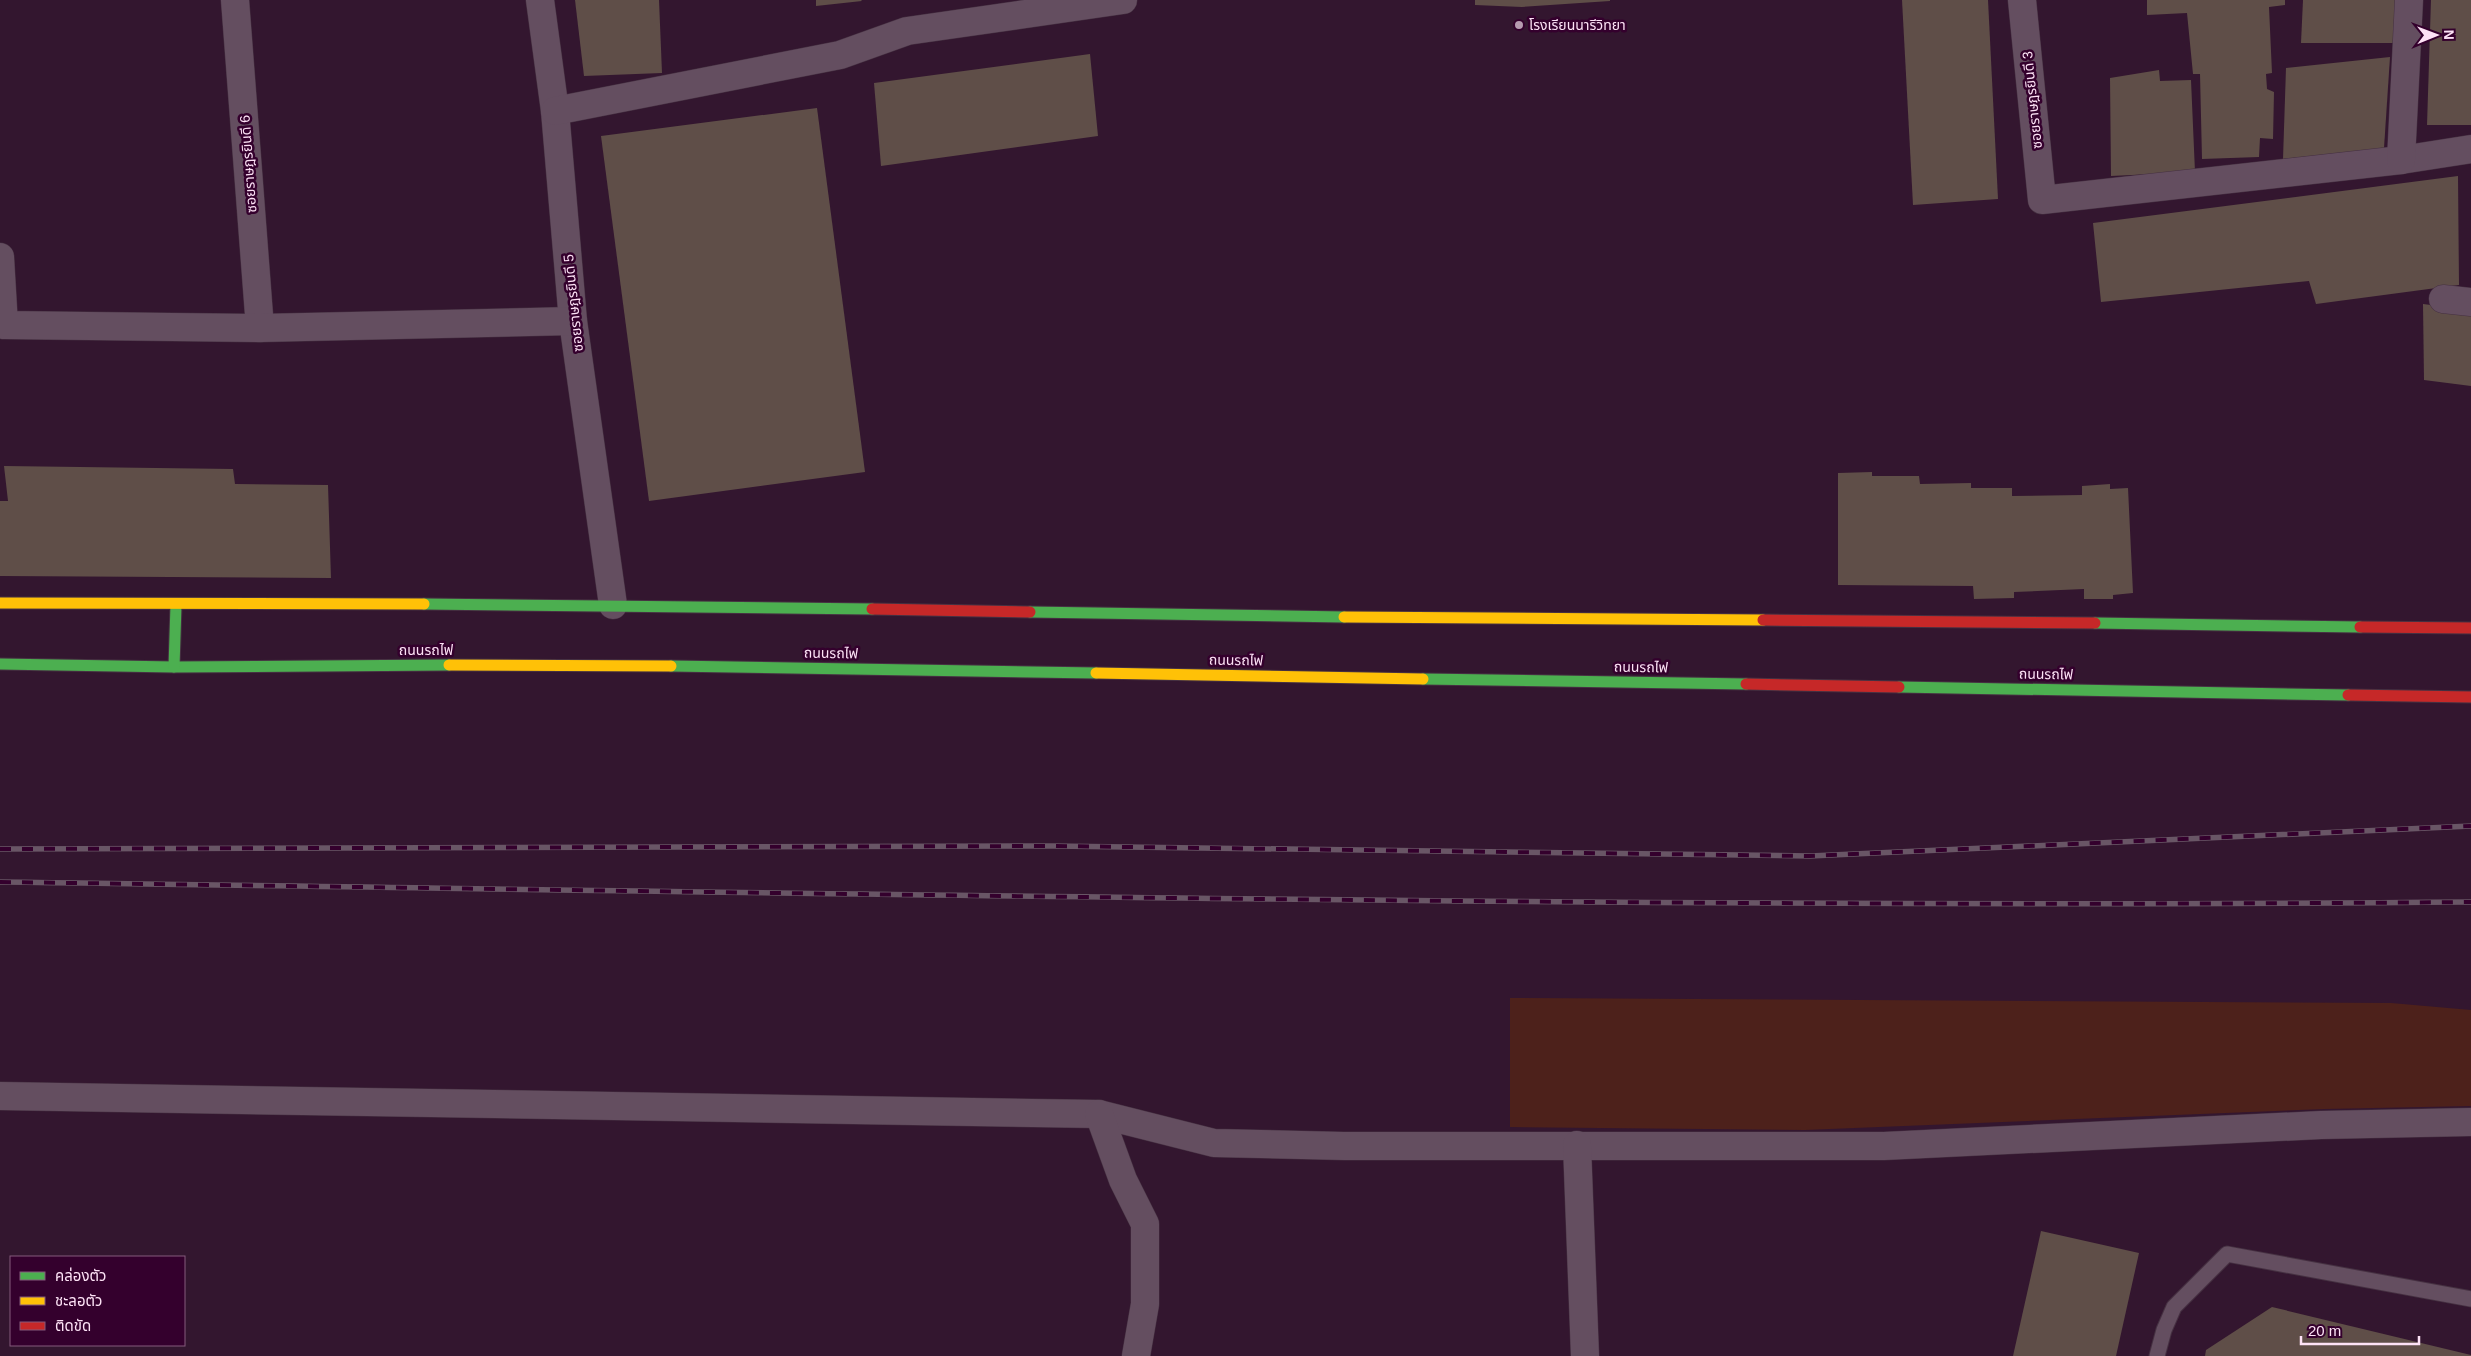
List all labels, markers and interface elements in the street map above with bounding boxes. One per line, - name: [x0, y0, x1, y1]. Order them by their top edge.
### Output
- north arrow: [2411, 10, 2461, 60]
- place label: โรงเรียนนารีวิทยา: [1529, 17, 1626, 33]
- marker: โรงเรียนนารีวิทยา: [1513, 19, 1525, 31]
- text: N: [2441, 30, 2457, 40]
- street label: ซอยราษฎรยินดี 3: [2019, 50, 2045, 150]
- street label: ซอยราษฎรยินดี 6: [237, 114, 259, 213]
- street label: ซอยราษฎรยินดี 5: [560, 253, 586, 353]
- street label: ถนนรถไฟ: [399, 642, 454, 658]
- street label: ถนนรถไฟ: [804, 645, 859, 661]
- street label: ถนนรถไฟ: [1209, 652, 1264, 668]
- street label: ถนนรถไฟ: [1614, 659, 1669, 675]
- street label: ถนนรถไฟ: [2019, 666, 2074, 682]
- legend: [10, 1256, 185, 1346]
- text: คล่องตัว: [55, 1267, 106, 1284]
- text: ชะลอตัว: [55, 1292, 102, 1309]
- scale bar: [2301, 1314, 2418, 1346]
- text: ติดขัด: [55, 1317, 91, 1334]
- text: 20 m: [2308, 1322, 2341, 1339]

